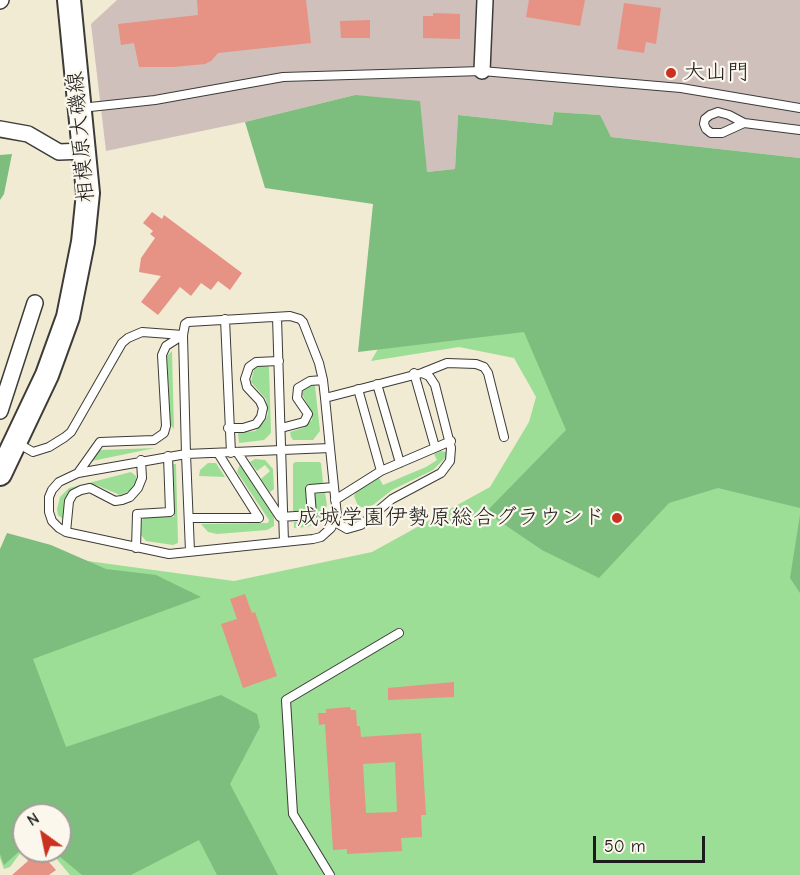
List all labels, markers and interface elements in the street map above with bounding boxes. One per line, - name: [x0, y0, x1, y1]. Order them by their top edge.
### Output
- place label: 大山門: [683, 60, 749, 86]
- marker: 大山門: [664, 66, 678, 80]
- street label: 相模原大磯線: [62, 70, 100, 204]
- place label: 成城学園伊勢原総合グラウンド: [297, 505, 605, 531]
- marker: 成城学園伊勢原総合グラウンド: [610, 511, 624, 525]
- north arrow: [12, 803, 72, 863]
- text: N: [24, 809, 43, 830]
- scale bar: [596, 824, 708, 862]
- text: 50 m: [604, 836, 646, 857]

